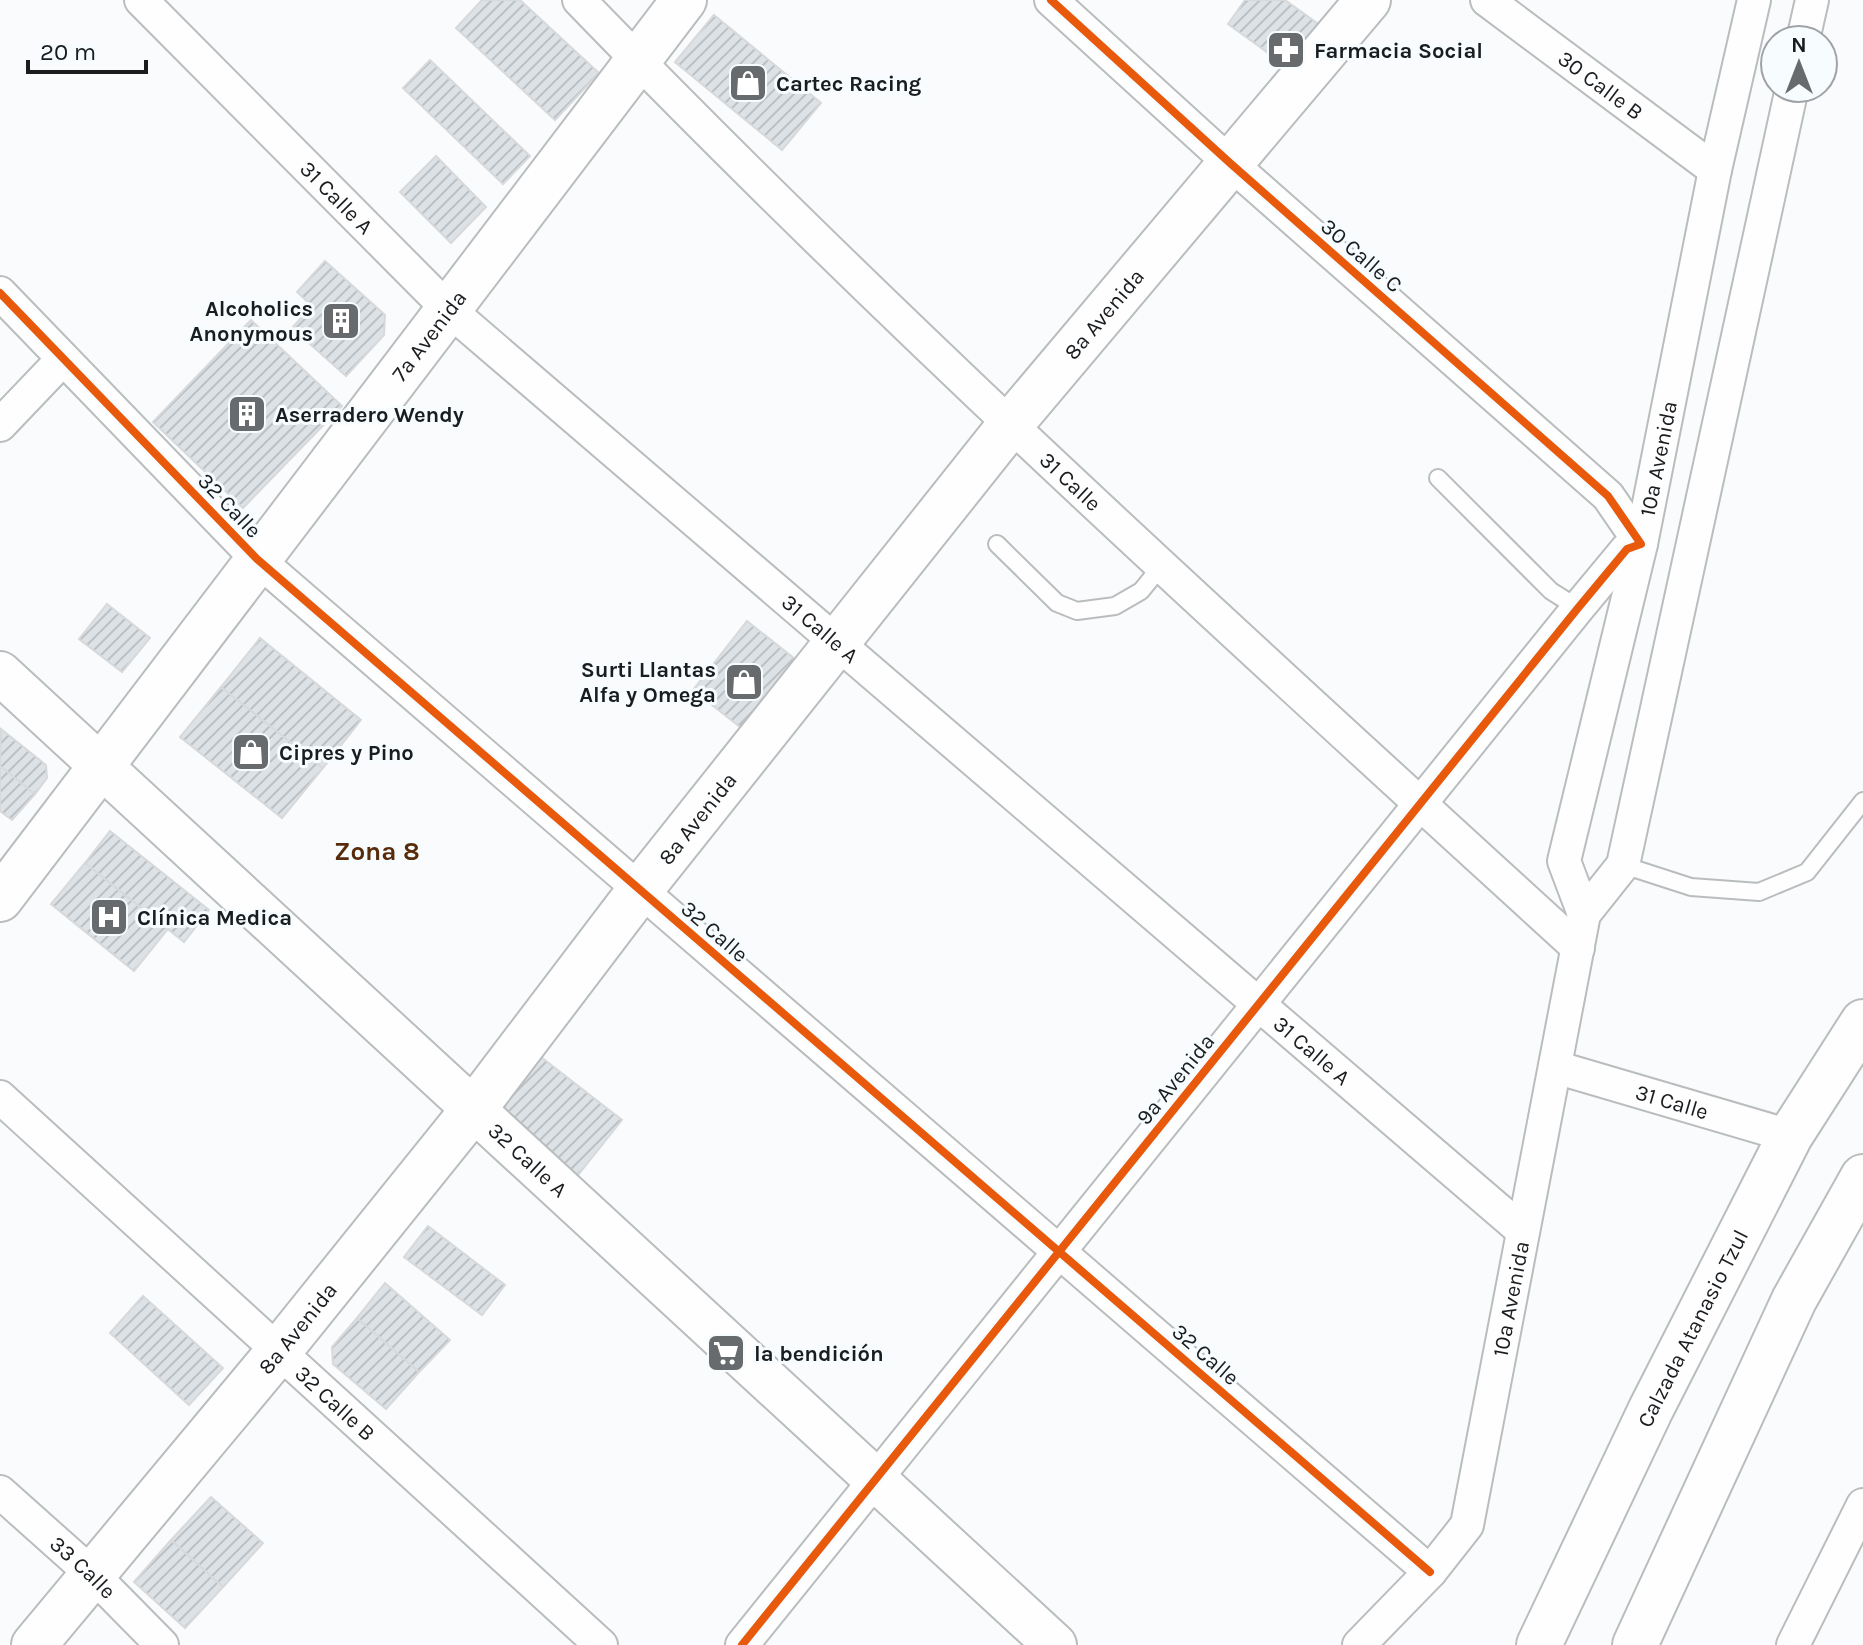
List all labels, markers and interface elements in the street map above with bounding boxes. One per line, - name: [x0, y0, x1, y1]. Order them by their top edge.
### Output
- scale bar: [28, 24, 146, 74]
- north arrow: [1759, 24, 1839, 104]
- pharmacy icon: Farmacia Social: [1265, 29, 1307, 71]
- text: N: [1791, 32, 1807, 58]
- text: 20 m: [40, 38, 96, 66]
- place label: Farmacia Social: [1314, 38, 1483, 64]
- street label: 30 Calle B: [1553, 46, 1648, 126]
- shop icon: Cartec Racing: [727, 62, 769, 104]
- place label: Cartec Racing: [776, 71, 922, 97]
- street label: 31 Calle A: [294, 156, 378, 240]
- street label: 30 Calle C: [1315, 213, 1407, 298]
- street label: 8a Avenida: [1059, 264, 1150, 365]
- street label: 7a Avenida: [387, 286, 472, 387]
- place label: Alcoholics Anonymous: [190, 296, 313, 347]
- building icon: Alcoholics Anonymous: [320, 300, 362, 342]
- building icon: Aserradero Wendy: [226, 393, 268, 435]
- street label: 10a Avenida: [1635, 399, 1683, 519]
- place label: Aserradero Wendy: [275, 402, 464, 428]
- street label: 31 Calle: [1034, 447, 1106, 517]
- street label: 32 Calle: [192, 468, 266, 544]
- street label: 31 Calle A: [776, 589, 864, 669]
- place label: Surti Llantas Alfa y Omega: [579, 657, 716, 708]
- shop icon: Surti Llantas Alfa y Omega: [723, 661, 765, 703]
- shop icon: Cipres y Pino: [230, 731, 272, 773]
- place label: Cipres y Pino: [279, 740, 414, 766]
- street label: 8a Avenida: [653, 768, 742, 870]
- district label: Zona 8: [334, 836, 420, 867]
- hospital icon: Clínica Medica: [88, 896, 130, 938]
- street label: 32 Calle: [676, 896, 753, 968]
- place label: Clínica Medica: [137, 905, 292, 931]
- street label: 31 Calle A: [1268, 1011, 1355, 1091]
- street label: 9a Avenida: [1131, 1029, 1220, 1130]
- street label: 31 Calle: [1632, 1079, 1711, 1125]
- street label: 32 Calle A: [482, 1117, 573, 1203]
- street label: Calzada Atanasio Tzul: [1632, 1225, 1754, 1432]
- street label: 10a Avenida: [1488, 1239, 1535, 1359]
- street label: 8a Avenida: [253, 1278, 343, 1380]
- street label: 32 Calle: [1167, 1319, 1244, 1391]
- supermarket icon: la bendición: [705, 1332, 747, 1374]
- place label: la bendición: [754, 1341, 884, 1367]
- street label: 32 Calle B: [289, 1361, 380, 1447]
- street label: 33 Calle: [44, 1531, 121, 1604]

